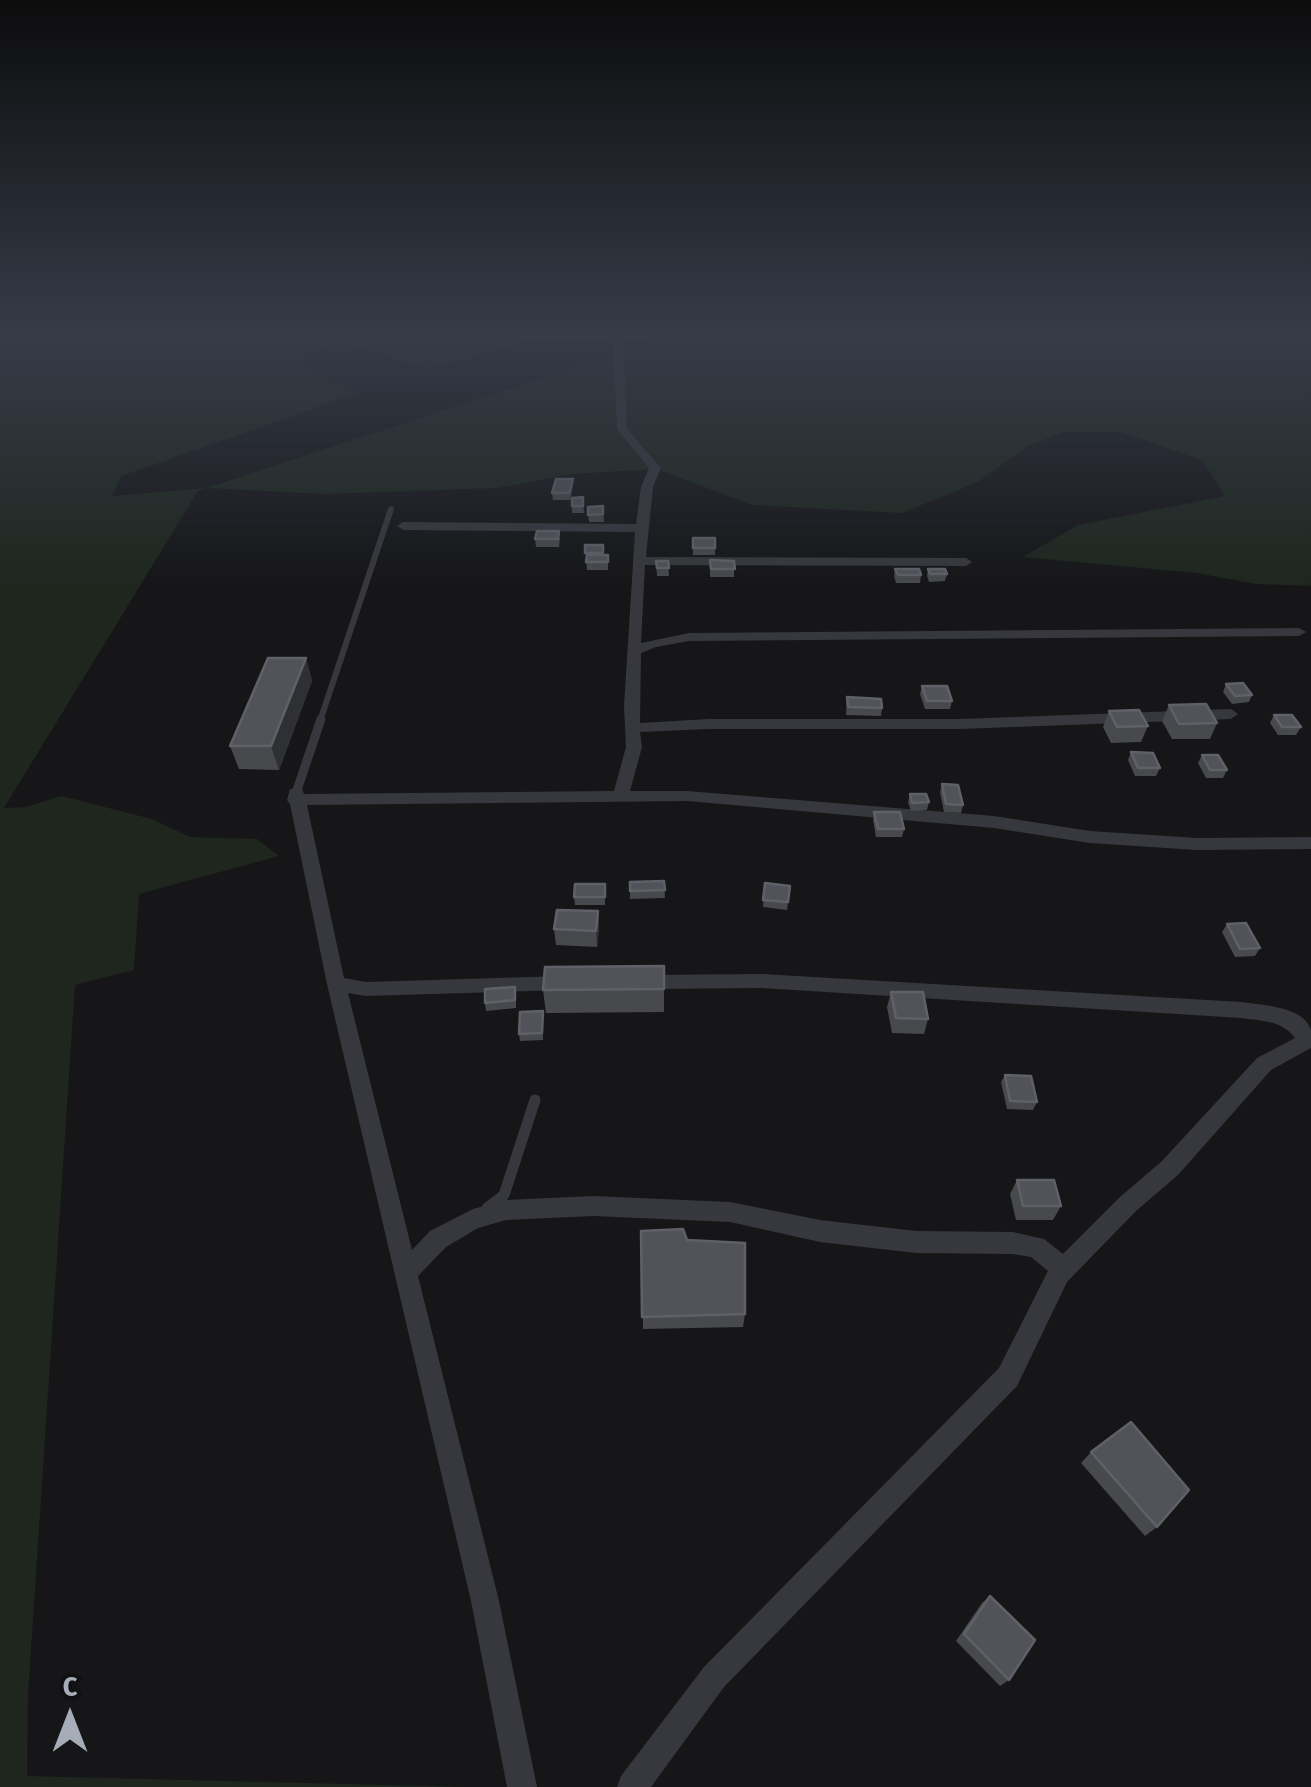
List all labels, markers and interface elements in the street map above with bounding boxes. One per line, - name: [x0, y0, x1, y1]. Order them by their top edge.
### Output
- north arrow: [20, 1667, 120, 1767]
- text: С: [63, 1670, 77, 1703]

